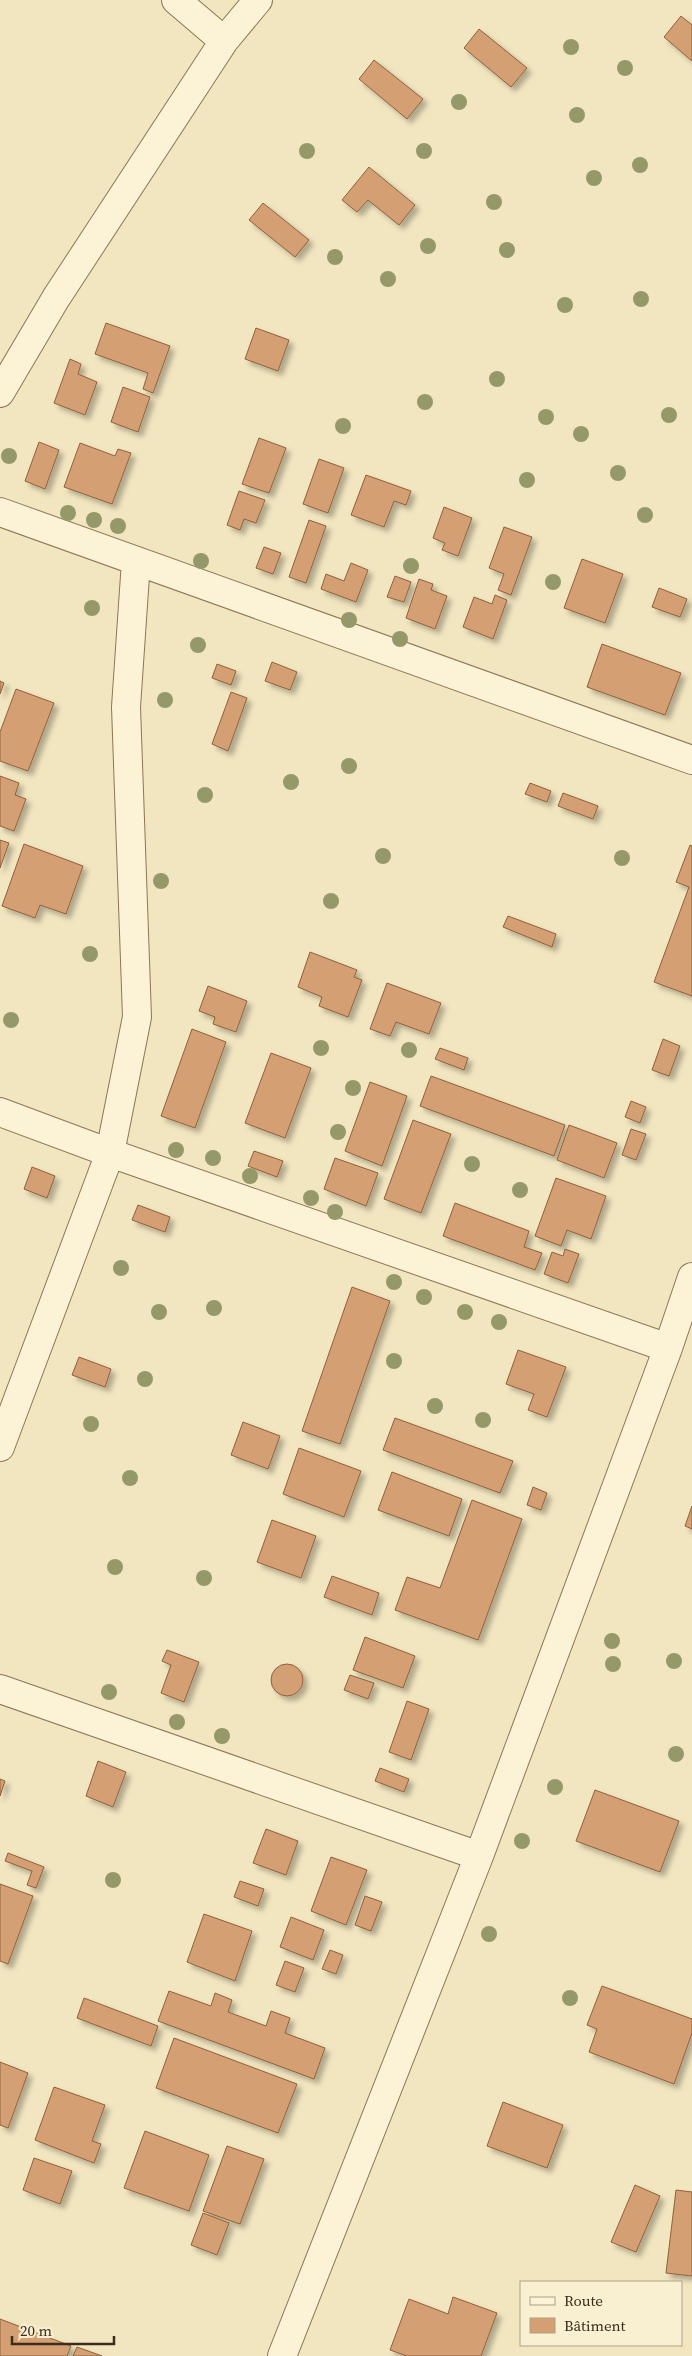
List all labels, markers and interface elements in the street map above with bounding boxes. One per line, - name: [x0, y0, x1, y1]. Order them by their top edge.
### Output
- legend: [520, 2281, 682, 2346]
- text: Route: [564, 2290, 603, 2311]
- scale bar: [12, 2314, 115, 2346]
- text: Bâtiment: [564, 2315, 626, 2336]
- text: 20 m: [20, 2320, 52, 2341]

